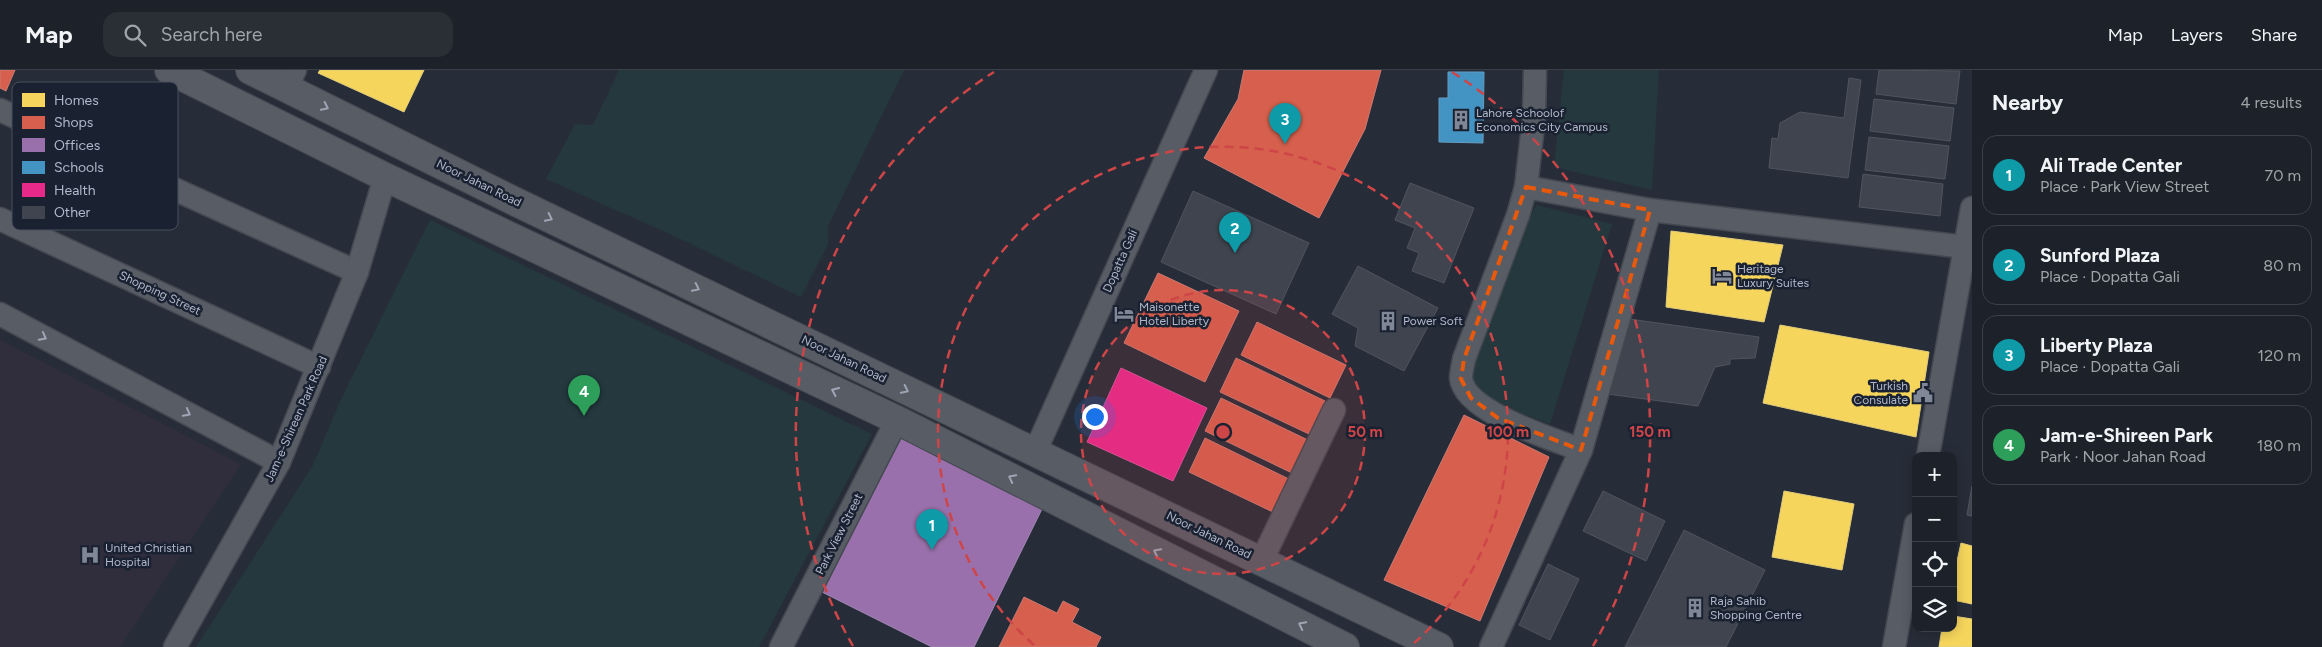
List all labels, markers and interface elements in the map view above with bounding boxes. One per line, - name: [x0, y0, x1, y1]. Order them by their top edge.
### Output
- search box: [103, 12, 453, 57]
- text: Map: [25, 20, 73, 49]
- icon: search: [121, 21, 149, 49]
- text: Search here: [161, 23, 262, 46]
- text: Map: [2108, 24, 2143, 46]
- text: Layers: [2171, 24, 2223, 46]
- text: Share: [2251, 24, 2297, 46]
- legend: [12, 82, 178, 230]
- text: Nearby: [1992, 90, 2063, 115]
- text: Homes: [54, 92, 99, 109]
- text: 4 results: [2241, 93, 2302, 112]
- one-way arrow: [320, 101, 329, 111]
- pin: 3: [1269, 103, 1301, 144]
- place label: Lahore Schoolof Economics City Campus: [1476, 106, 1608, 134]
- building icon: Lahore Schoolof Economics City Campus: [1450, 109, 1472, 131]
- text: Shops: [54, 114, 93, 131]
- text: Offices: [54, 137, 100, 154]
- text: Ali Trade Center: [2040, 154, 2182, 177]
- street label: Noor Jahan Road: [434, 156, 524, 210]
- text: Schools: [54, 159, 104, 176]
- text: 1: [2006, 166, 2012, 185]
- text: 70 m: [2265, 166, 2301, 185]
- text: Place · Park View Street: [2040, 177, 2209, 196]
- text: Health: [54, 182, 96, 199]
- text: Other: [54, 204, 91, 221]
- one-way arrow: [544, 211, 553, 222]
- pin: 2: [1219, 212, 1251, 253]
- street label: Dopatta Gali: [1100, 227, 1140, 295]
- text: Sunford Plaza: [2040, 244, 2160, 267]
- text: 2: [2004, 256, 2014, 275]
- text: 80 m: [2263, 256, 2301, 275]
- place label: Heritage Luxury Suites: [1737, 262, 1810, 290]
- hotel icon: Heritage Luxury Suites: [1711, 265, 1733, 287]
- text: Place · Dopatta Gali: [2040, 267, 2180, 286]
- street label: Shopping Street: [117, 268, 203, 318]
- one-way arrow: [691, 282, 700, 292]
- place label: Maisonette Hotel Liberty: [1139, 300, 1210, 328]
- hotel icon: Maisonette Hotel Liberty: [1113, 303, 1135, 325]
- building icon: Power Soft: [1377, 310, 1399, 332]
- place label: Power Soft: [1403, 314, 1463, 328]
- one-way arrow: [38, 331, 47, 341]
- street label: Noor Jahan Road: [799, 332, 889, 386]
- text: Liberty Plaza: [2040, 334, 2153, 357]
- text: 3: [2005, 346, 2013, 365]
- text: 120 m: [2258, 346, 2301, 365]
- street label: Jam-e-Shireen Park Road: [262, 354, 330, 484]
- text: Place · Dopatta Gali: [2040, 357, 2180, 376]
- pin: 4: [568, 375, 600, 416]
- place label: Turkish Consulate: [1854, 379, 1908, 407]
- public building icon: Turkish Consulate: [1912, 382, 1934, 404]
- one-way arrow: [900, 383, 909, 394]
- one-way arrow: [831, 386, 840, 397]
- your location: [1082, 404, 1108, 430]
- one-way arrow: [181, 407, 190, 417]
- centre of rings: [1214, 423, 1232, 441]
- text: 50 m: [1347, 423, 1383, 441]
- text: 100 m: [1487, 423, 1529, 441]
- text: 150 m: [1629, 423, 1671, 441]
- text: Jam-e-Shireen Park: [2040, 424, 2213, 447]
- text: 4: [2004, 436, 2014, 455]
- text: 180 m: [2257, 436, 2301, 455]
- text: Park · Noor Jahan Road: [2040, 447, 2206, 466]
- map controls: [1912, 452, 1957, 632]
- button: +: [1912, 452, 1957, 497]
- one-way arrow: [1008, 474, 1017, 484]
- street label: Park View Street: [813, 491, 866, 577]
- button: −: [1912, 497, 1957, 542]
- street label: Noor Jahan Road: [1164, 508, 1254, 562]
- pin: 1: [916, 509, 948, 550]
- place label: United Christian Hospital: [105, 541, 192, 569]
- button: locate: [1912, 542, 1957, 587]
- hospital icon: United Christian Hospital: [79, 544, 101, 566]
- one-way arrow: [1153, 548, 1162, 558]
- button: layers: [1912, 587, 1957, 632]
- place label: Raja Sahib Shopping Centre: [1710, 594, 1802, 622]
- building icon: Raja Sahib Shopping Centre: [1684, 597, 1706, 619]
- one-way arrow: [1298, 621, 1307, 631]

